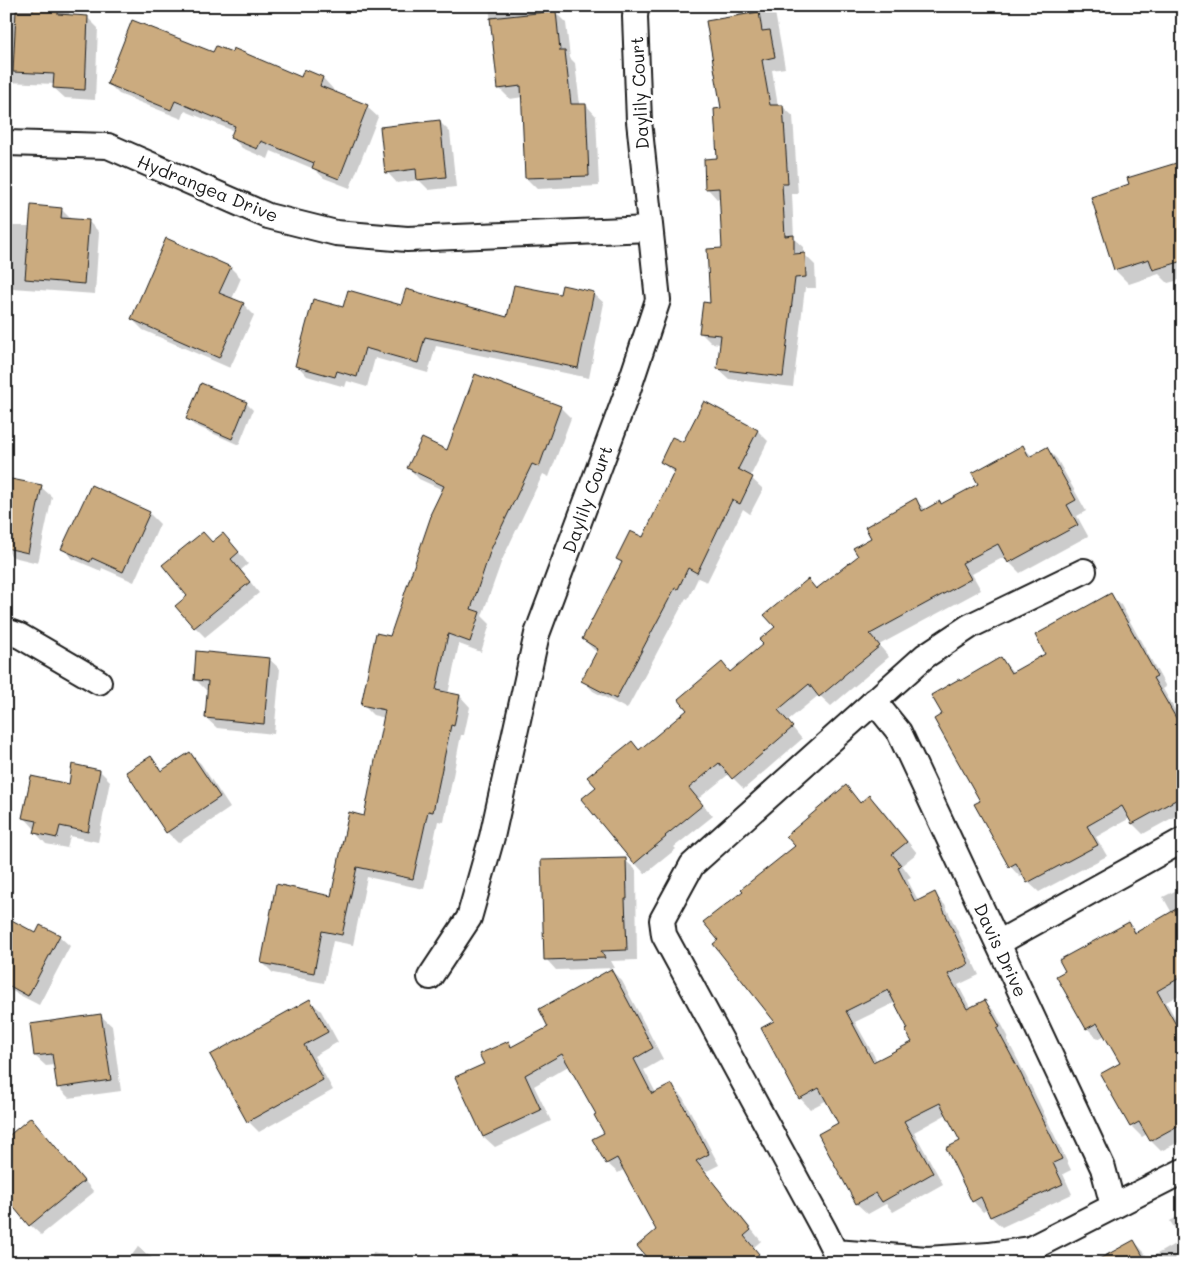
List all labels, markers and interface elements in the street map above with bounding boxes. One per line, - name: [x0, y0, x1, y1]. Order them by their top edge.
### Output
- street label: Daylily Court: [624, 36, 654, 150]
- street label: Hydrangea Drive: [134, 149, 282, 227]
- street label: Daylily Court: [556, 442, 618, 556]
- street label: Davis Drive: [969, 899, 1033, 1001]

